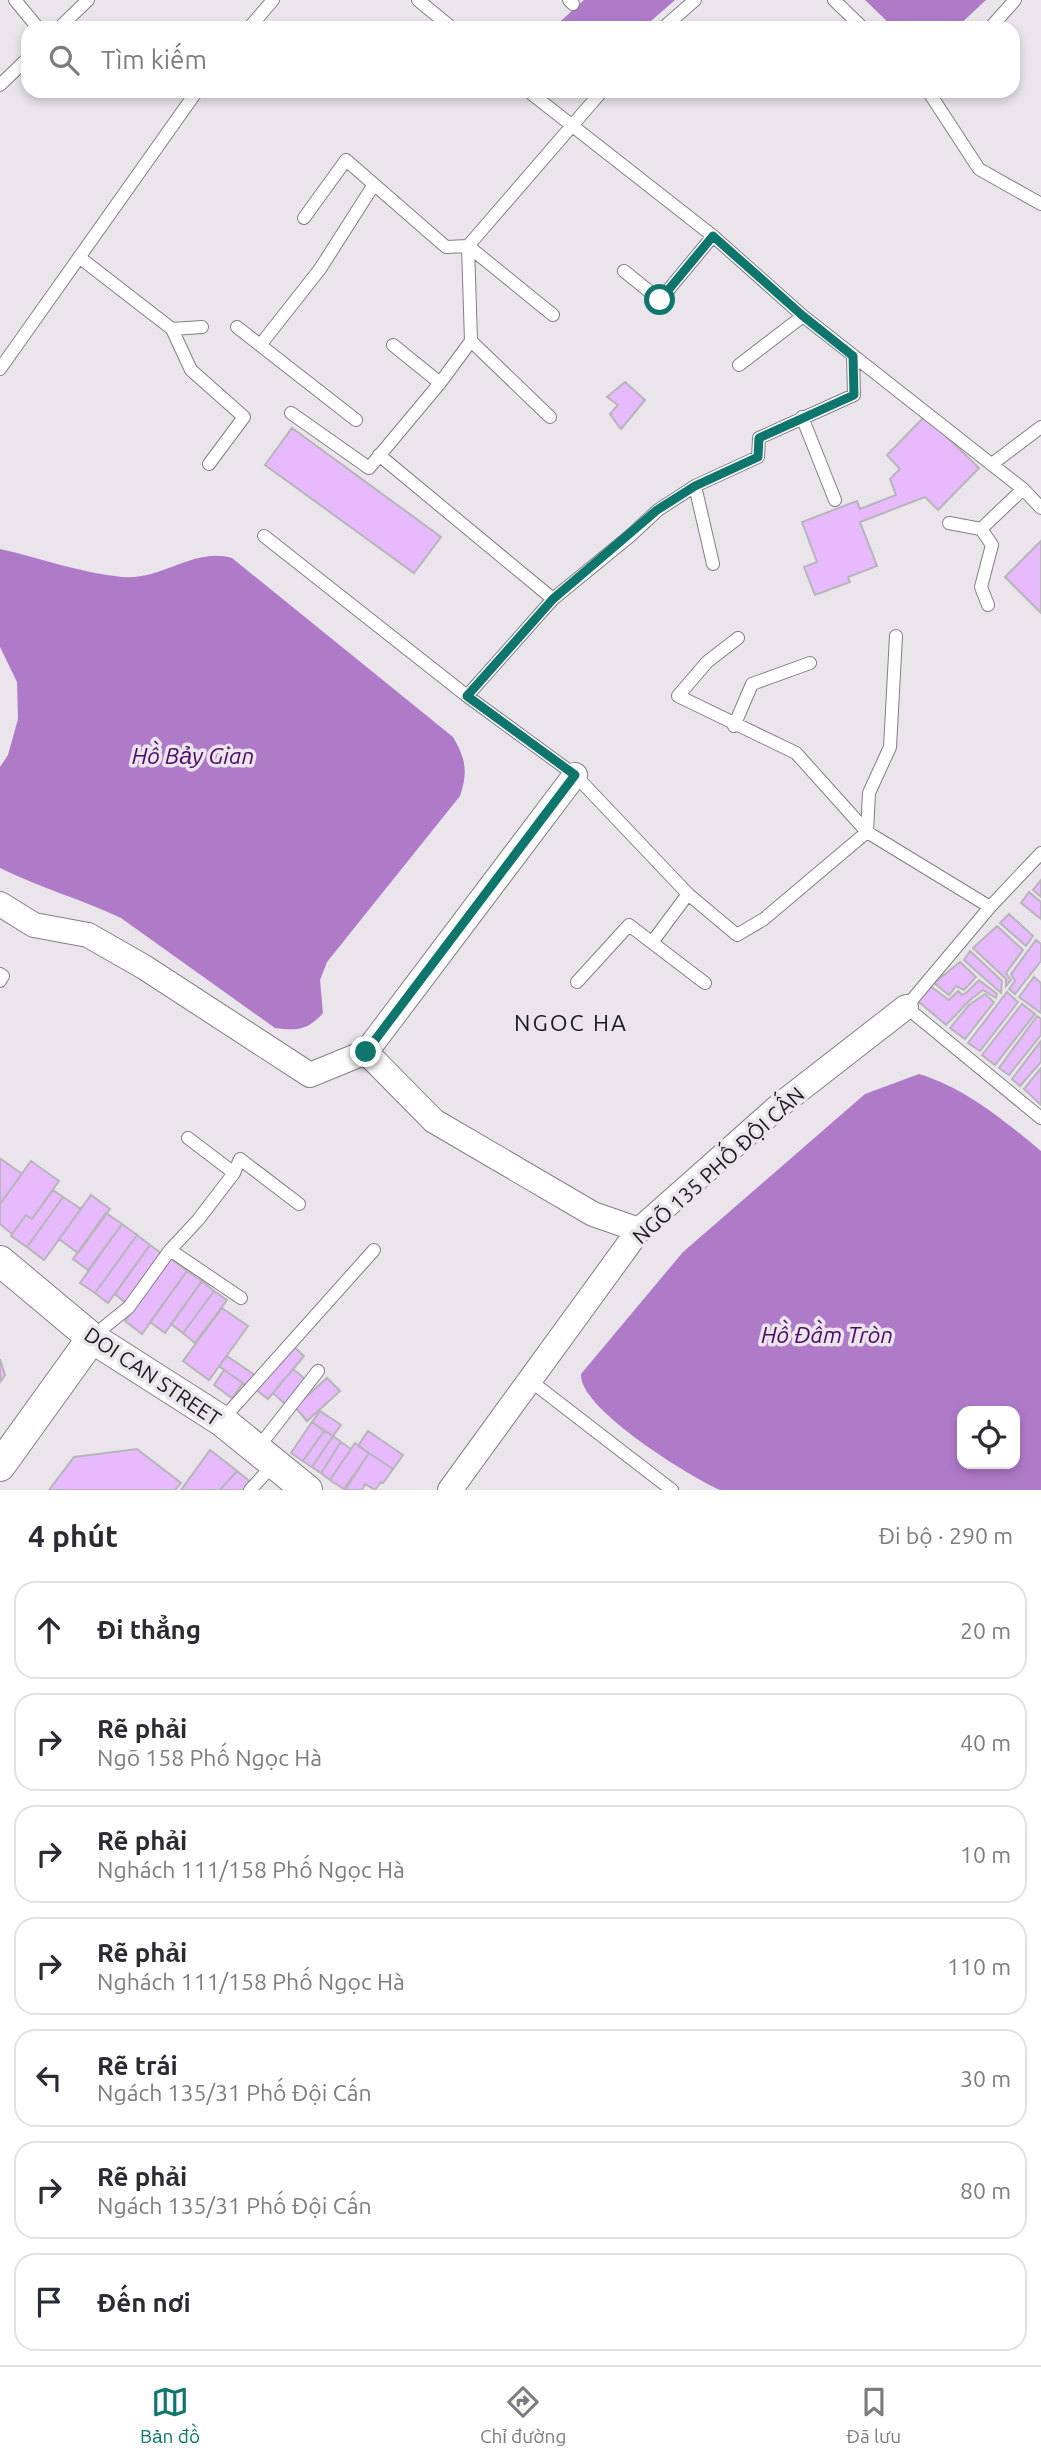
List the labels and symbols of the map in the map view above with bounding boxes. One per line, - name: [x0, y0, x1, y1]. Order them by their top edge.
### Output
- route start: [644, 284, 675, 315]
- water label: Hồ Bảy Gian: [132, 740, 254, 768]
- district label: NGOC HA: [514, 1010, 628, 1035]
- route end: [350, 1036, 381, 1067]
- street label: NGÕ 135 PHỐ ĐỘI CẤN: [624, 1078, 809, 1248]
- water label: Hồ Đầm Tròn: [761, 1319, 893, 1347]
- street label: DOI CAN STREET: [80, 1322, 226, 1431]

